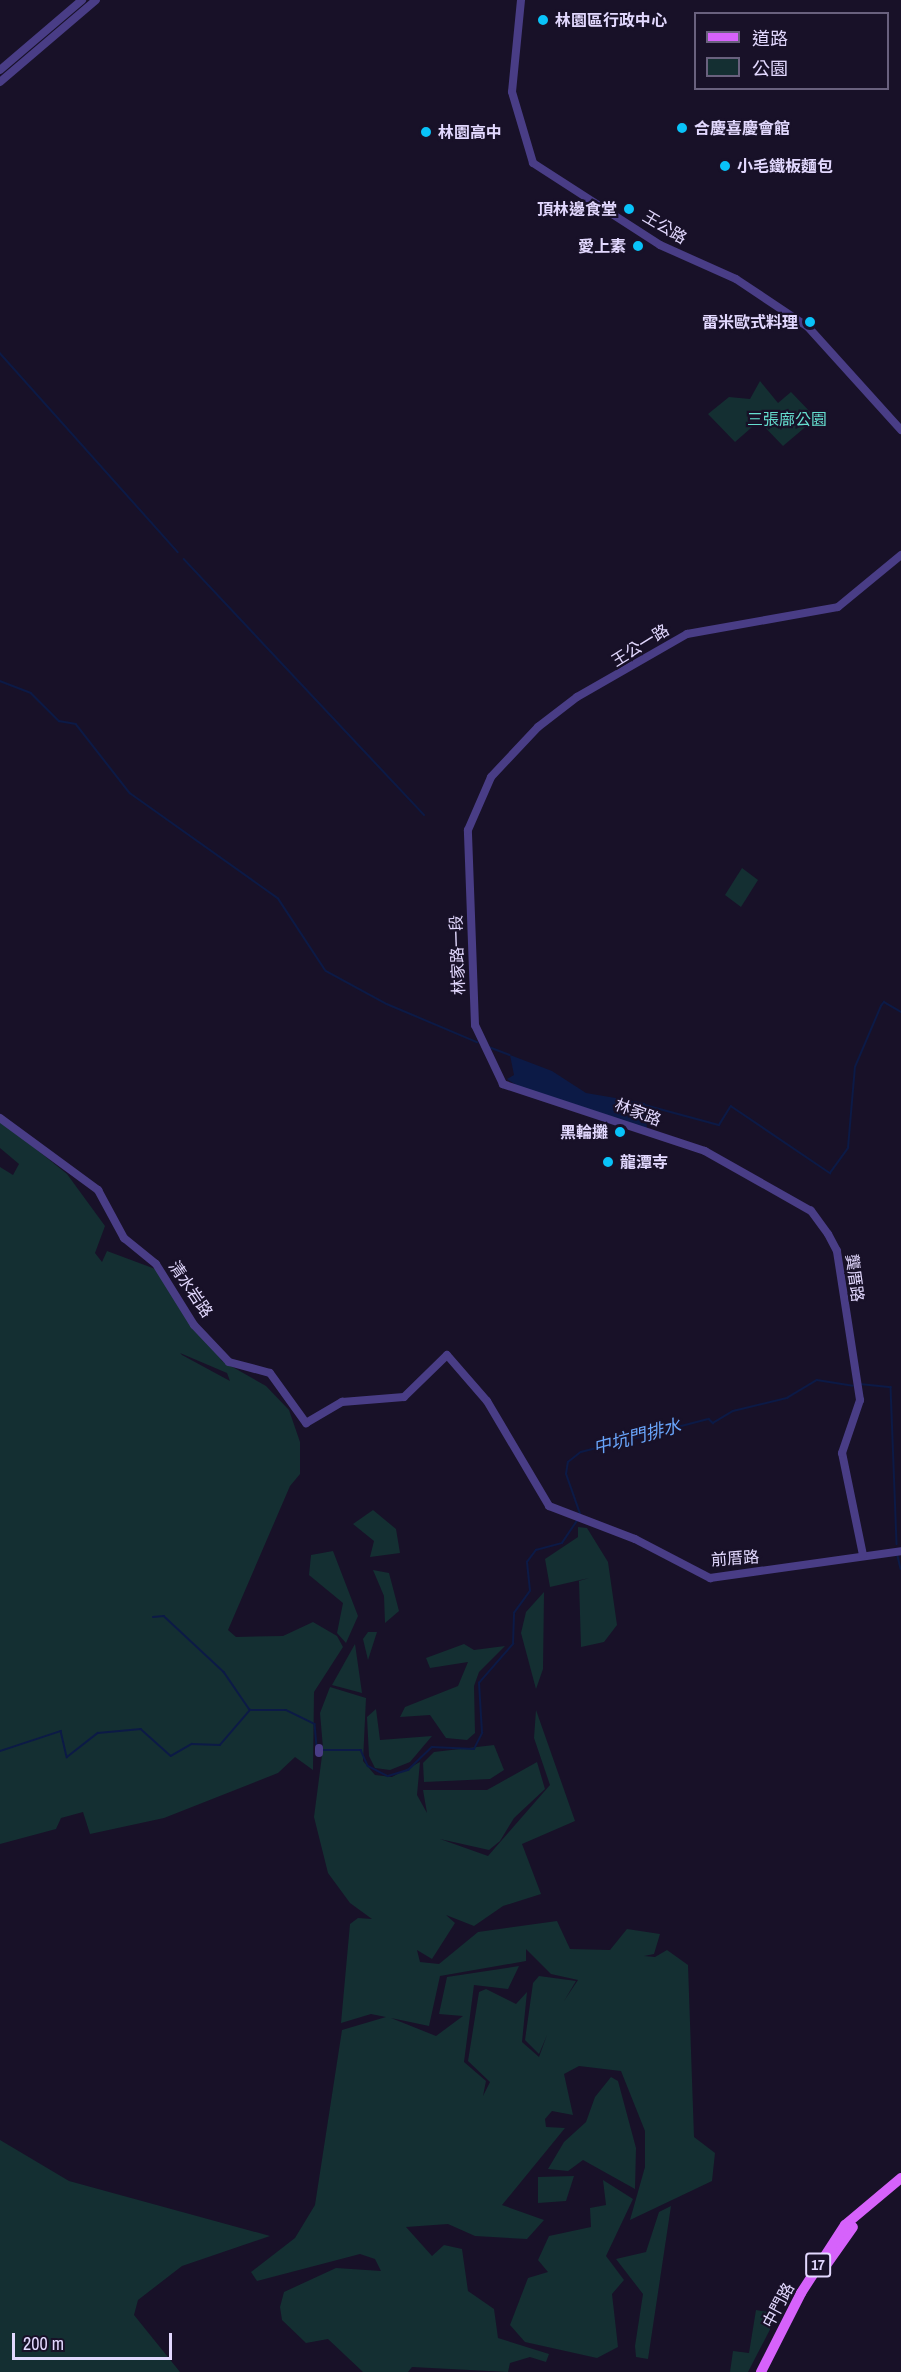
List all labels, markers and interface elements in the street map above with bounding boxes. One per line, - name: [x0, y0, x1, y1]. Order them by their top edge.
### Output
- place label: 林園區行政中心: [555, 10, 667, 30]
- legend: [694, 12, 889, 90]
- marker: 林園區行政中心: [536, 13, 550, 27]
- text: 道路: [752, 26, 788, 51]
- text: 公園: [752, 56, 788, 81]
- place label: 合慶喜慶會館: [694, 118, 790, 138]
- marker: 合慶喜慶會館: [675, 121, 689, 135]
- place label: 林園高中: [438, 122, 502, 142]
- marker: 林園高中: [419, 125, 433, 139]
- place label: 小毛鐵板麵包: [737, 156, 833, 176]
- marker: 小毛鐵板麵包: [718, 159, 732, 173]
- place label: 頂林邊食堂: [537, 199, 617, 219]
- marker: 頂林邊食堂: [622, 202, 636, 216]
- street label: 王公路: [639, 206, 691, 248]
- place label: 愛上素: [578, 236, 626, 256]
- marker: 愛上素: [631, 239, 645, 253]
- place label: 雷米歐式料理: [702, 312, 798, 332]
- marker: 雷米歐式料理: [803, 315, 817, 329]
- park label: 三張廍公園: [747, 409, 827, 429]
- street label: 王公一路: [608, 620, 672, 670]
- street label: 林家路一段: [446, 915, 468, 995]
- street label: 林家路: [612, 1094, 664, 1130]
- place label: 黑輪攤: [560, 1122, 608, 1142]
- marker: 黑輪攤: [613, 1125, 627, 1139]
- place label: 龍潭寺: [620, 1152, 668, 1172]
- marker: 龍潭寺: [601, 1155, 615, 1169]
- street label: 龔厝路: [842, 1253, 868, 1303]
- street label: 清水岩路: [165, 1257, 217, 1321]
- water label: 中坑門排水: [591, 1415, 683, 1459]
- street label: 前厝路: [710, 1547, 760, 1569]
- road number: 17: [804, 2253, 832, 2277]
- street label: 中門路: [758, 2279, 798, 2331]
- scale bar: [15, 2321, 176, 2359]
- text: 200 m: [23, 2331, 64, 2356]

